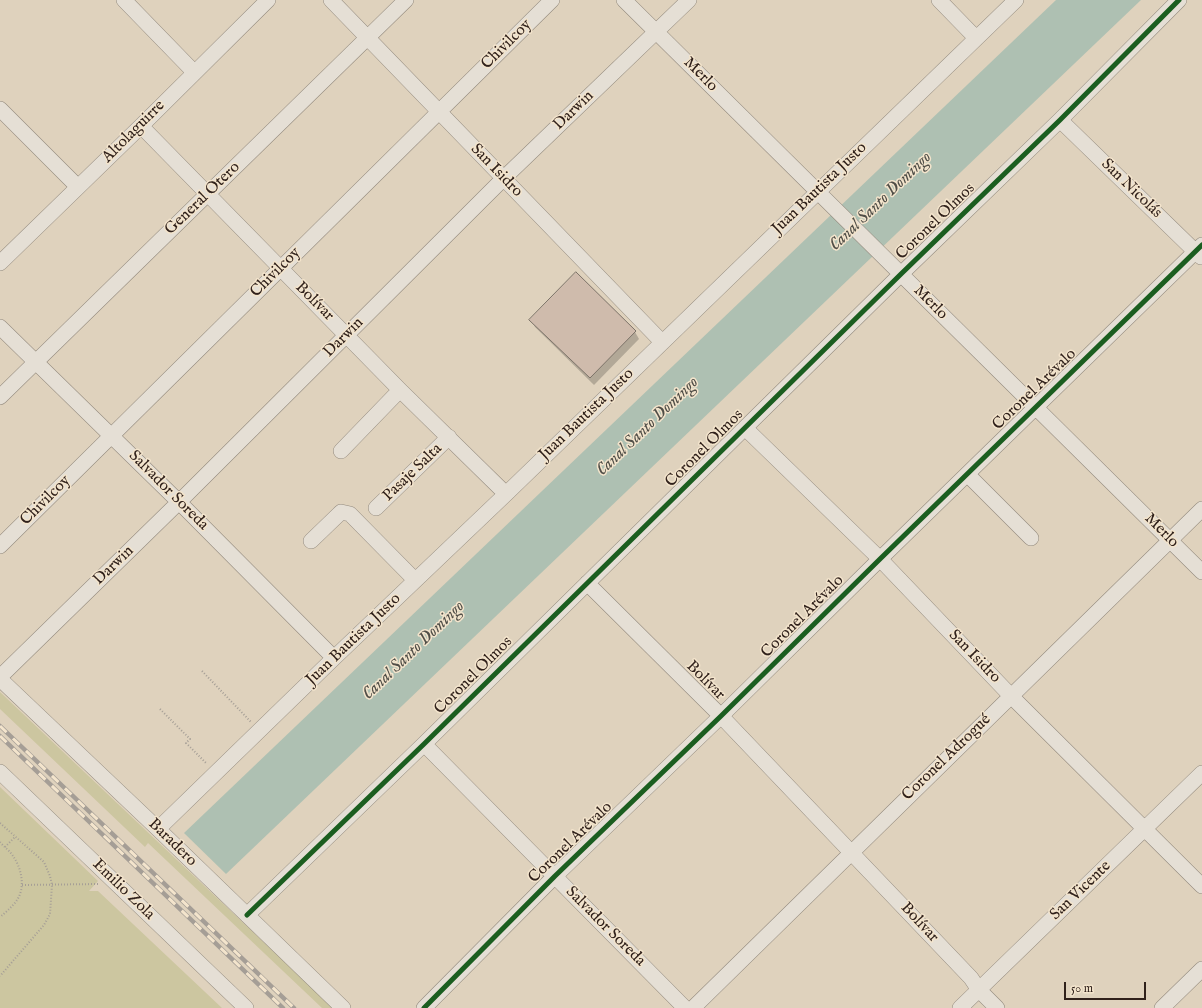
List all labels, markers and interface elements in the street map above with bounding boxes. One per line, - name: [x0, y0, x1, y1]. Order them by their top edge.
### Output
- street label: Chivilcoy: [478, 16, 536, 74]
- street label: Merlo: [679, 54, 721, 96]
- street label: Darwin: [550, 87, 598, 135]
- street label: Altolaguirre: [99, 97, 169, 167]
- street label: Juan Bautista Justo: [769, 139, 871, 239]
- street label: San Isidro: [466, 140, 526, 202]
- water label: Canal Santo Domingo: [826, 148, 936, 256]
- street label: San Nicolás: [1096, 155, 1166, 223]
- street label: General Otero: [161, 158, 245, 240]
- street label: Coronel Olmos: [893, 180, 979, 264]
- street label: Chivilcoy: [247, 244, 305, 302]
- street label: Bolívar: [290, 278, 338, 326]
- street label: Merlo: [909, 282, 951, 324]
- street label: Darwin: [320, 314, 368, 362]
- street label: Coronel Arévalo: [989, 345, 1081, 435]
- street label: Juan Bautista Justo: [536, 365, 638, 465]
- water label: Canal Santo Domingo: [593, 373, 703, 481]
- street label: Coronel Olmos: [662, 406, 748, 492]
- street label: Pasaje Salta: [379, 440, 447, 506]
- street label: Salvador Soreda: [124, 447, 212, 535]
- street label: Chivilcoy: [17, 472, 75, 530]
- street label: Merlo: [1140, 510, 1182, 552]
- street label: Darwin: [90, 542, 138, 590]
- street label: Coronel Arévalo: [758, 572, 848, 662]
- street label: Juan Bautista Justo: [303, 590, 405, 690]
- water label: Canal Santo Domingo: [359, 597, 469, 705]
- street label: San Isidro: [944, 626, 1004, 688]
- street label: Coronel Olmos: [431, 633, 517, 719]
- street label: Bolívar: [681, 657, 729, 705]
- street label: Coronel Adrogué: [898, 711, 996, 805]
- street label: Coronel Arévalo: [525, 798, 617, 888]
- street label: Baradero: [144, 815, 200, 871]
- street label: Emilio Zola: [88, 855, 158, 925]
- street label: San Vicente: [1047, 857, 1115, 925]
- street label: Salvador Soreda: [561, 883, 649, 971]
- street label: Bolívar: [896, 899, 942, 947]
- scale bar: [1066, 974, 1148, 1000]
- text: 50 m: [1071, 981, 1093, 996]

